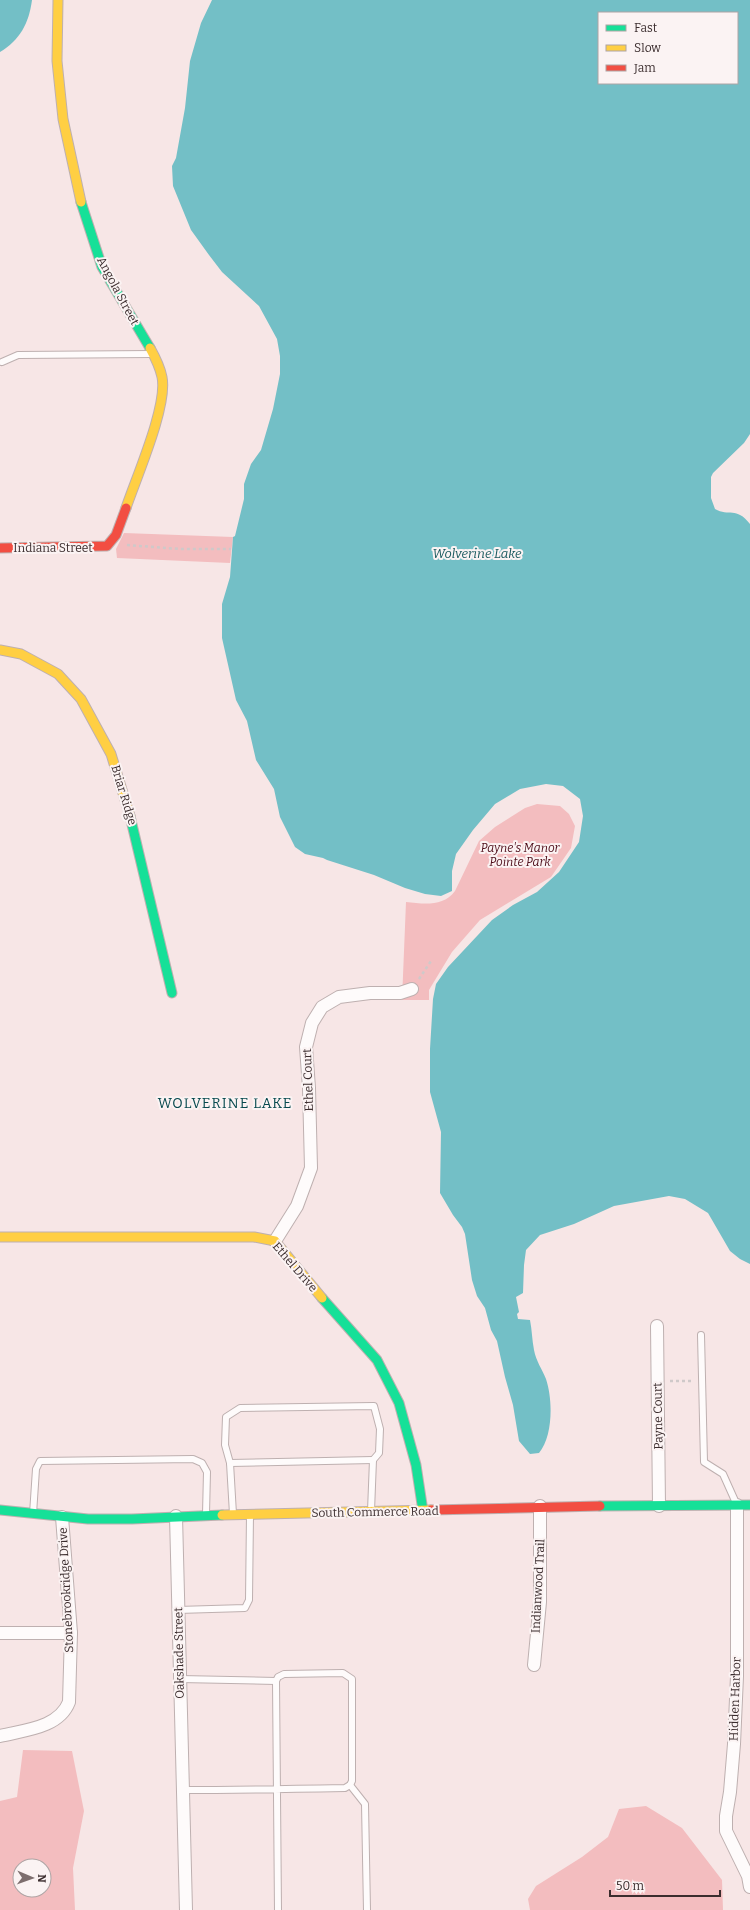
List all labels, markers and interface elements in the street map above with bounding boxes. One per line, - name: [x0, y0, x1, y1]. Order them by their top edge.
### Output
- legend: [598, 12, 738, 84]
- text: Fast: [634, 21, 658, 35]
- text: Slow: [634, 41, 661, 55]
- text: Jam: [633, 61, 656, 75]
- street label: Angola Street: [94, 254, 142, 328]
- street label: Indiana Street: [13, 541, 93, 555]
- water label: Wolverine Lake: [433, 546, 522, 561]
- street label: Briar Ridge: [108, 763, 140, 827]
- park label: Payne's Manor Pointe Park: [480, 841, 561, 869]
- street label: Ethel Court: [300, 1048, 316, 1112]
- district label: WOLVERINE LAKE: [158, 1095, 292, 1112]
- street label: Ethel Drive: [270, 1239, 320, 1295]
- street label: Payne Court: [650, 1382, 666, 1450]
- street label: South Commerce Road: [311, 1504, 439, 1520]
- street label: Stonebrookridge Drive: [56, 1527, 76, 1653]
- street label: Indianwood Trail: [529, 1538, 547, 1633]
- street label: Oakshade Street: [171, 1607, 187, 1699]
- street label: Hidden Harbor: [727, 1656, 743, 1741]
- north arrow: [12, 1858, 52, 1898]
- scale bar: [610, 1872, 720, 1898]
- text: N: [35, 1874, 48, 1883]
- text: 50 m: [616, 1879, 645, 1893]

